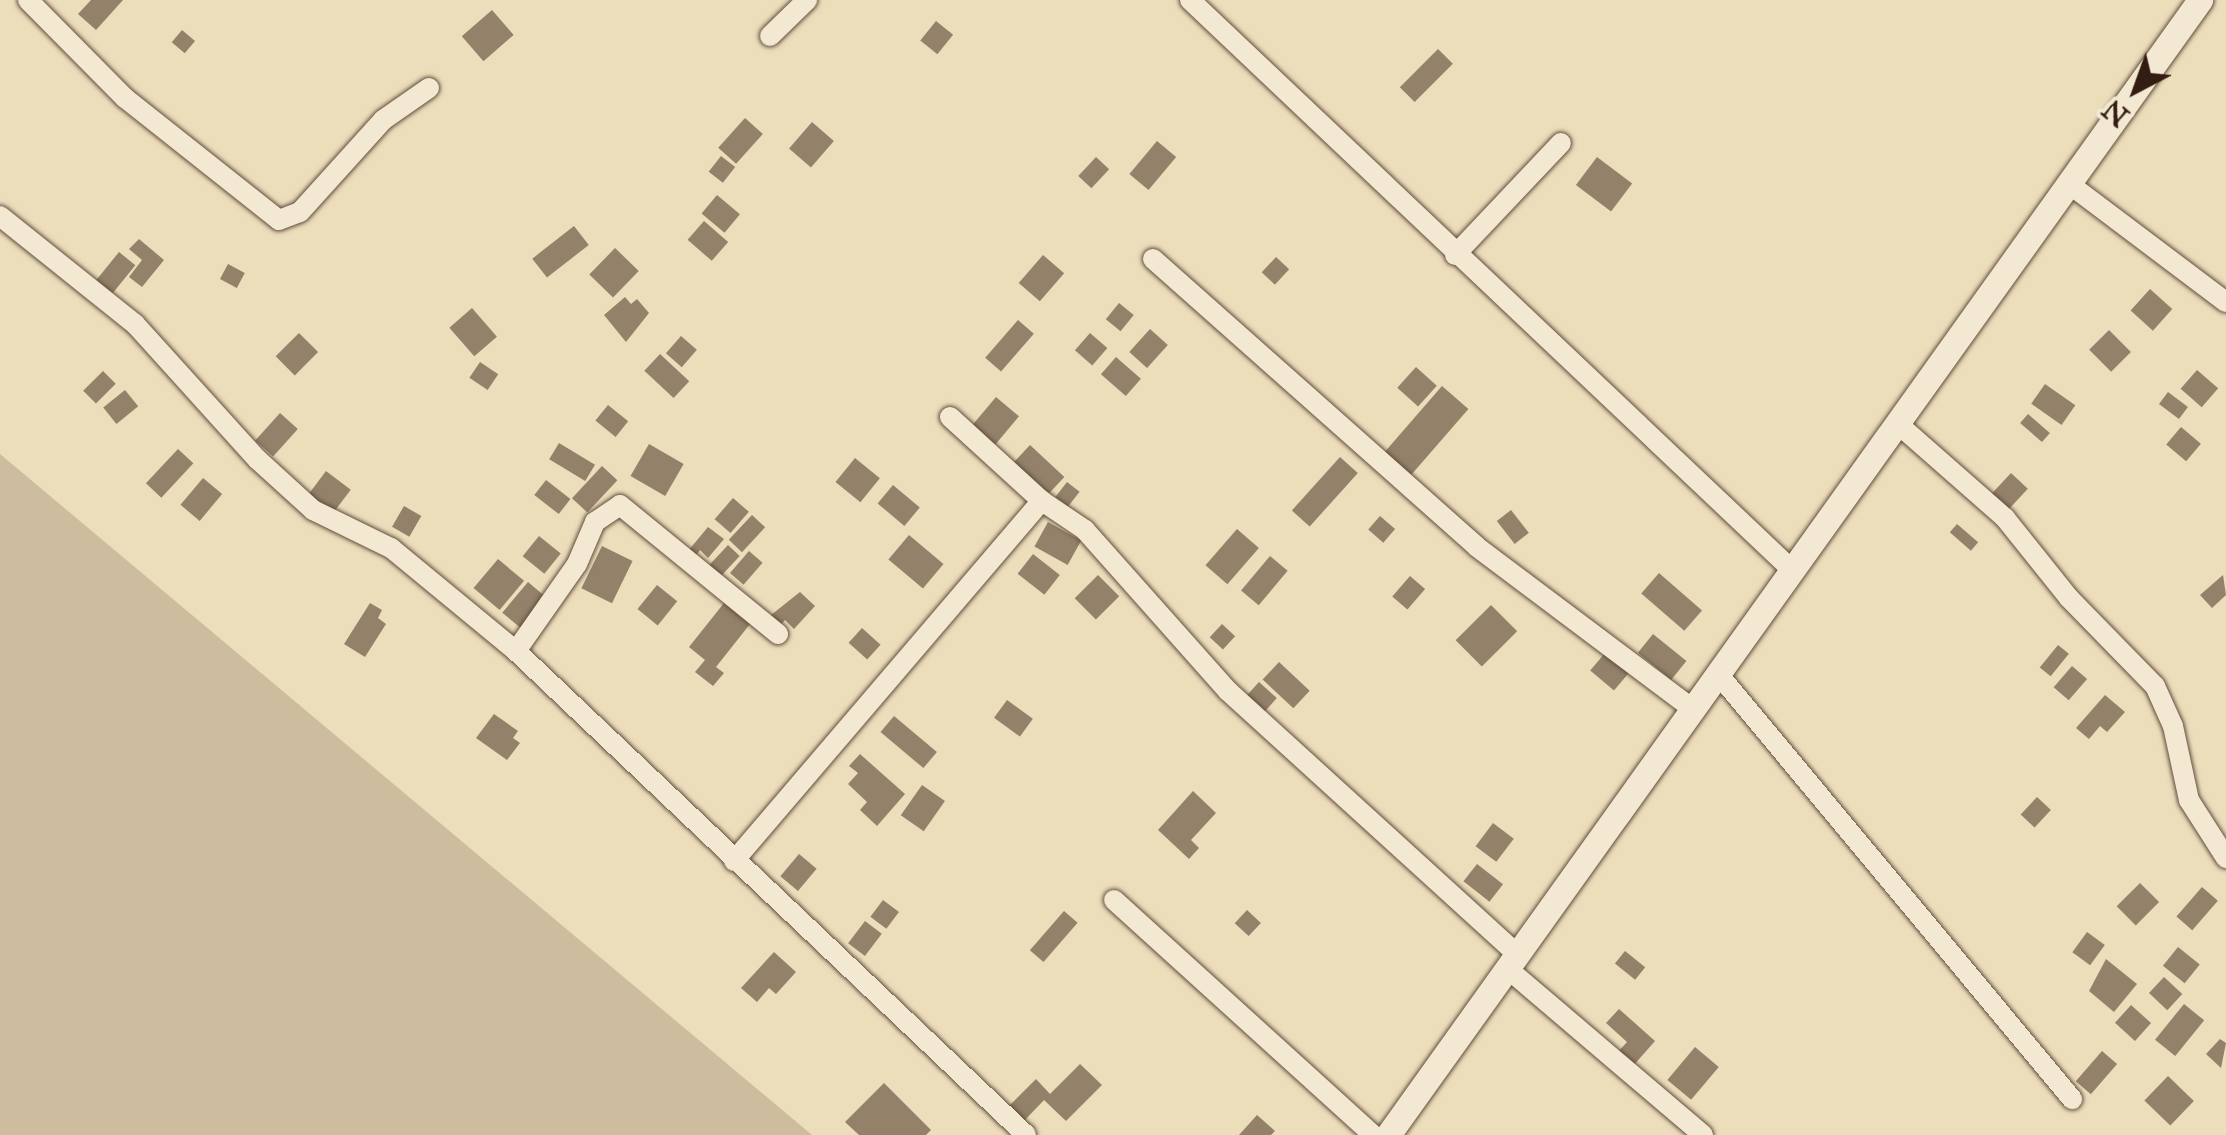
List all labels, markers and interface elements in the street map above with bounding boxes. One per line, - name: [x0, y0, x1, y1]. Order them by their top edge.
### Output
- north arrow: [2086, 40, 2186, 140]
- text: N: [2096, 92, 2136, 134]

